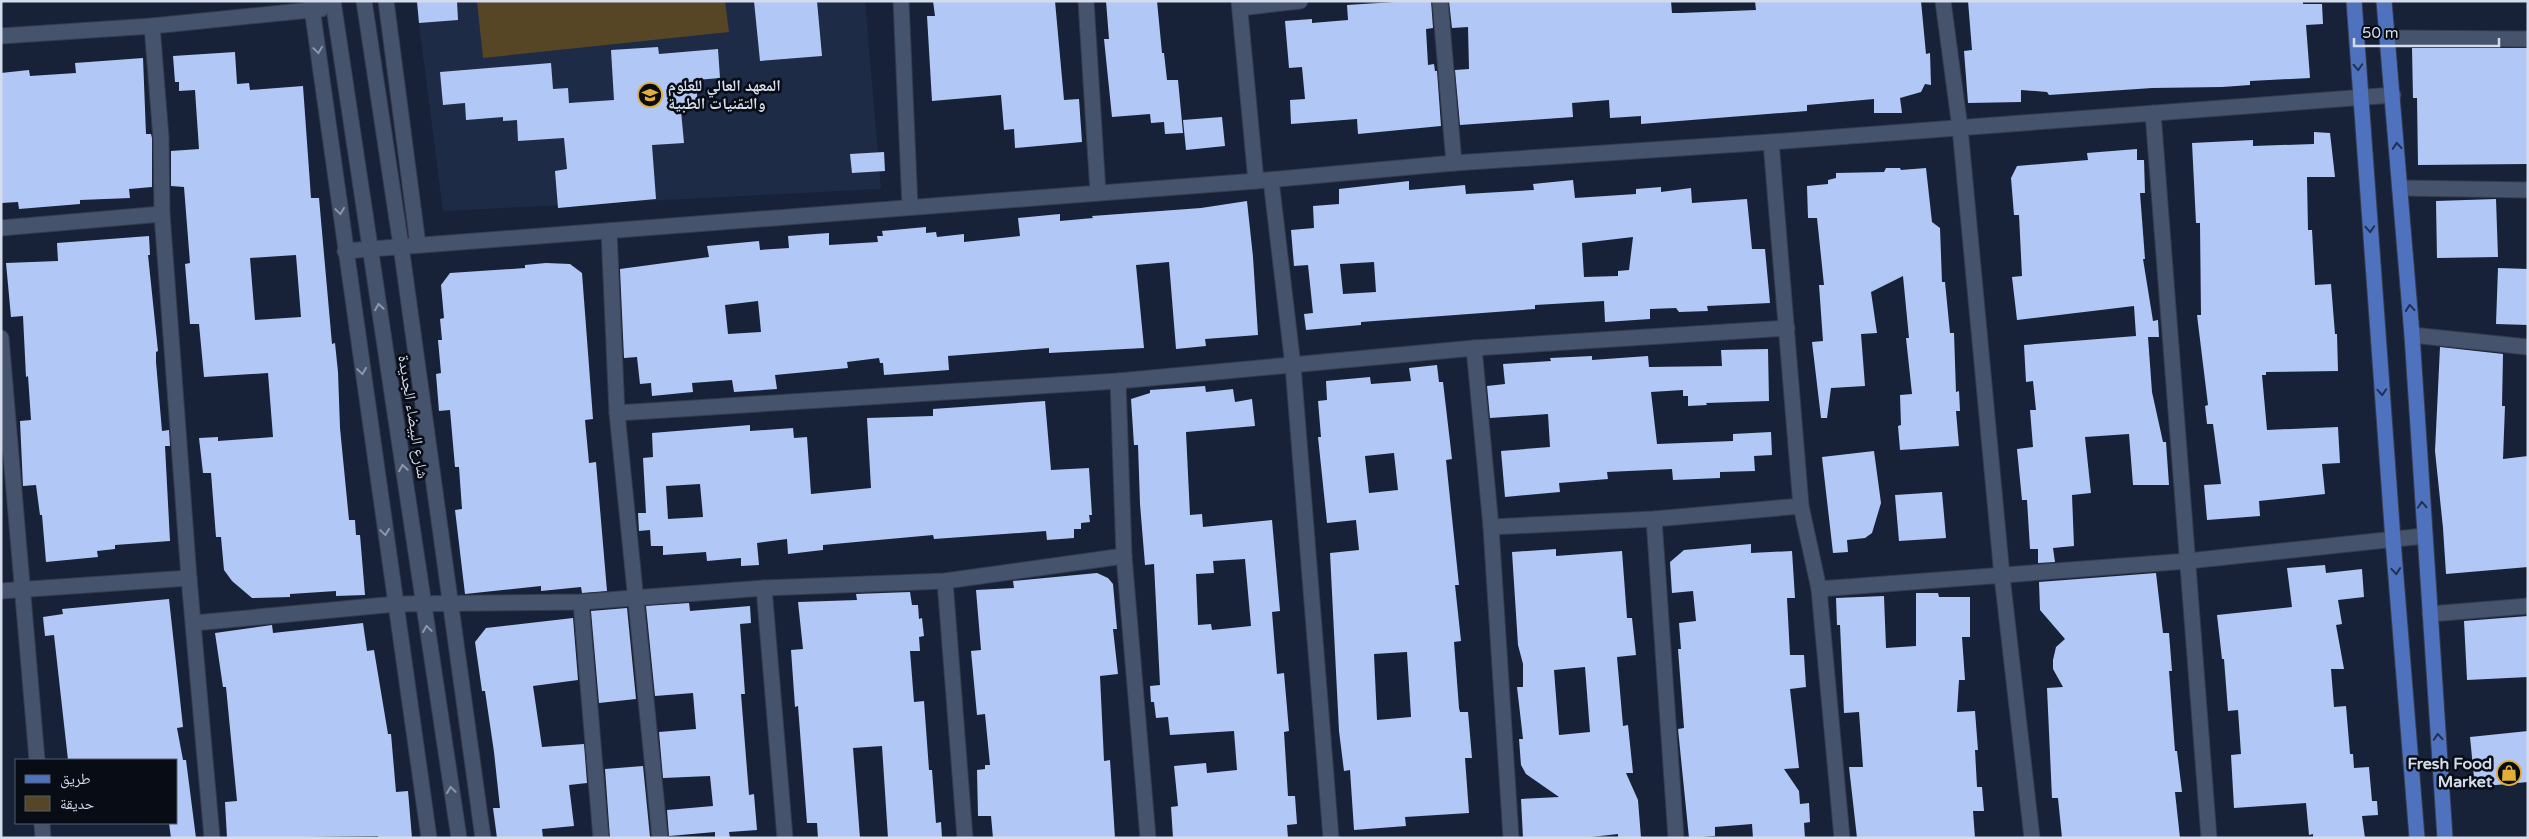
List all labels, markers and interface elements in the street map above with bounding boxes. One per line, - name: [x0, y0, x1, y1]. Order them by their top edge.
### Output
- scale bar: [2354, 15, 2499, 47]
- text: 50 m: [2362, 24, 2399, 42]
- one-way arrow: [312, 46, 323, 54]
- one-way arrow: [2353, 64, 2364, 72]
- place label: المعهد العالي للعلوم والتقنيات الطبية: [668, 76, 781, 114]
- school or university icon: المعهد العالي للعلوم والتقنيات الطبية: [637, 82, 663, 108]
- one-way arrow: [2391, 141, 2402, 149]
- one-way arrow: [334, 207, 345, 215]
- one-way arrow: [2364, 226, 2375, 234]
- one-way arrow: [375, 303, 385, 312]
- one-way arrow: [2404, 303, 2415, 311]
- street label: شارع البيضاء الجديدة: [393, 354, 433, 480]
- one-way arrow: [357, 367, 367, 376]
- one-way arrow: [2376, 388, 2387, 396]
- one-way arrow: [399, 464, 409, 472]
- one-way arrow: [2417, 500, 2428, 508]
- one-way arrow: [380, 528, 390, 537]
- one-way arrow: [2390, 567, 2401, 575]
- one-way arrow: [423, 624, 433, 633]
- one-way arrow: [2432, 732, 2443, 740]
- place label: Fresh Food Market: [2408, 754, 2493, 792]
- legend: [15, 759, 178, 824]
- shop icon: Fresh Food Market: [2496, 760, 2522, 786]
- text: طريق: [60, 770, 91, 789]
- one-way arrow: [447, 785, 457, 794]
- text: حديقة: [60, 795, 95, 813]

